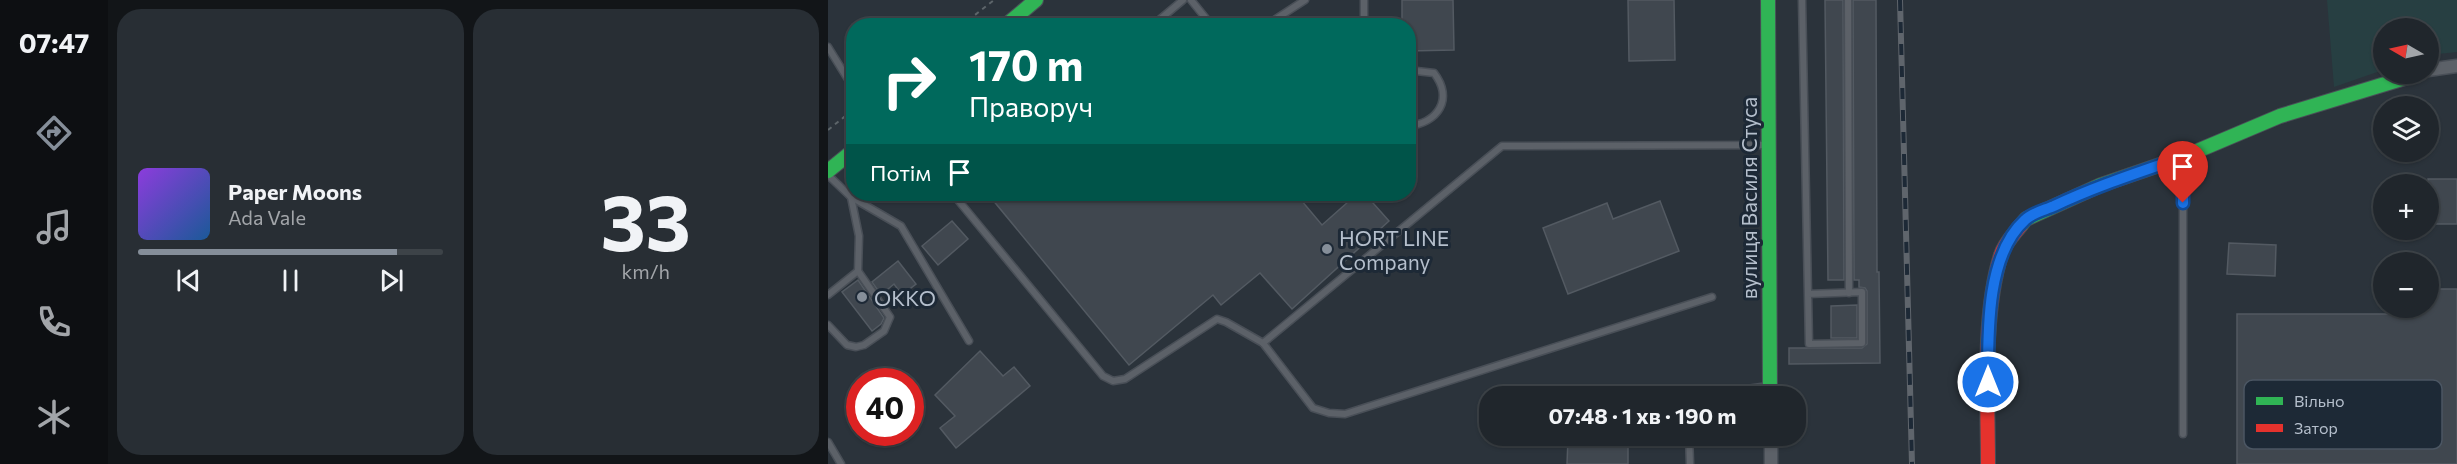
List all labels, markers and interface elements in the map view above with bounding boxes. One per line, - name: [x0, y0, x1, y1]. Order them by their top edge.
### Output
- north arrow: [2373, 18, 2439, 84]
- map controls: [2373, 18, 2439, 318]
- text: 07:47: [19, 26, 89, 59]
- text: 170 m: [969, 38, 1083, 90]
- icon: right: [870, 42, 948, 120]
- text: Праворуч: [969, 90, 1093, 123]
- button: layers: [2373, 96, 2439, 162]
- street label: вулиця Василя Стуса: [1736, 97, 1761, 299]
- icon: directions: [33, 112, 75, 154]
- pin: [2157, 141, 2208, 203]
- icon: arrive: [2166, 150, 2199, 183]
- icon: arrive: [943, 156, 976, 189]
- text: Потім: [870, 159, 931, 186]
- text: 33: [601, 172, 691, 267]
- button: +: [2373, 174, 2439, 240]
- text: Paper Moons: [228, 178, 362, 205]
- text: Ada Vale: [228, 205, 306, 229]
- icon: music: [33, 206, 75, 248]
- place label: HORT LINE Company: [1339, 225, 1449, 274]
- marker: HORT LINE Company: [1320, 242, 1334, 256]
- button: −: [2373, 252, 2439, 318]
- text: km/h: [621, 259, 670, 283]
- icon: previous: [172, 264, 205, 297]
- icon: pause: [274, 264, 307, 297]
- icon: next: [375, 264, 408, 297]
- place label: ОККО: [874, 285, 936, 310]
- marker: ОККО: [855, 290, 869, 304]
- icon: phone: [33, 301, 75, 343]
- position arrow: [1956, 350, 2020, 414]
- speed limit sign: 40: [846, 368, 924, 446]
- legend: [2244, 380, 2442, 449]
- text: Вільно: [2294, 391, 2345, 410]
- icon: climate: [33, 396, 75, 438]
- text: 07:48 · 1 хв · 190 m: [1548, 402, 1737, 429]
- text: Затор: [2294, 418, 2338, 437]

